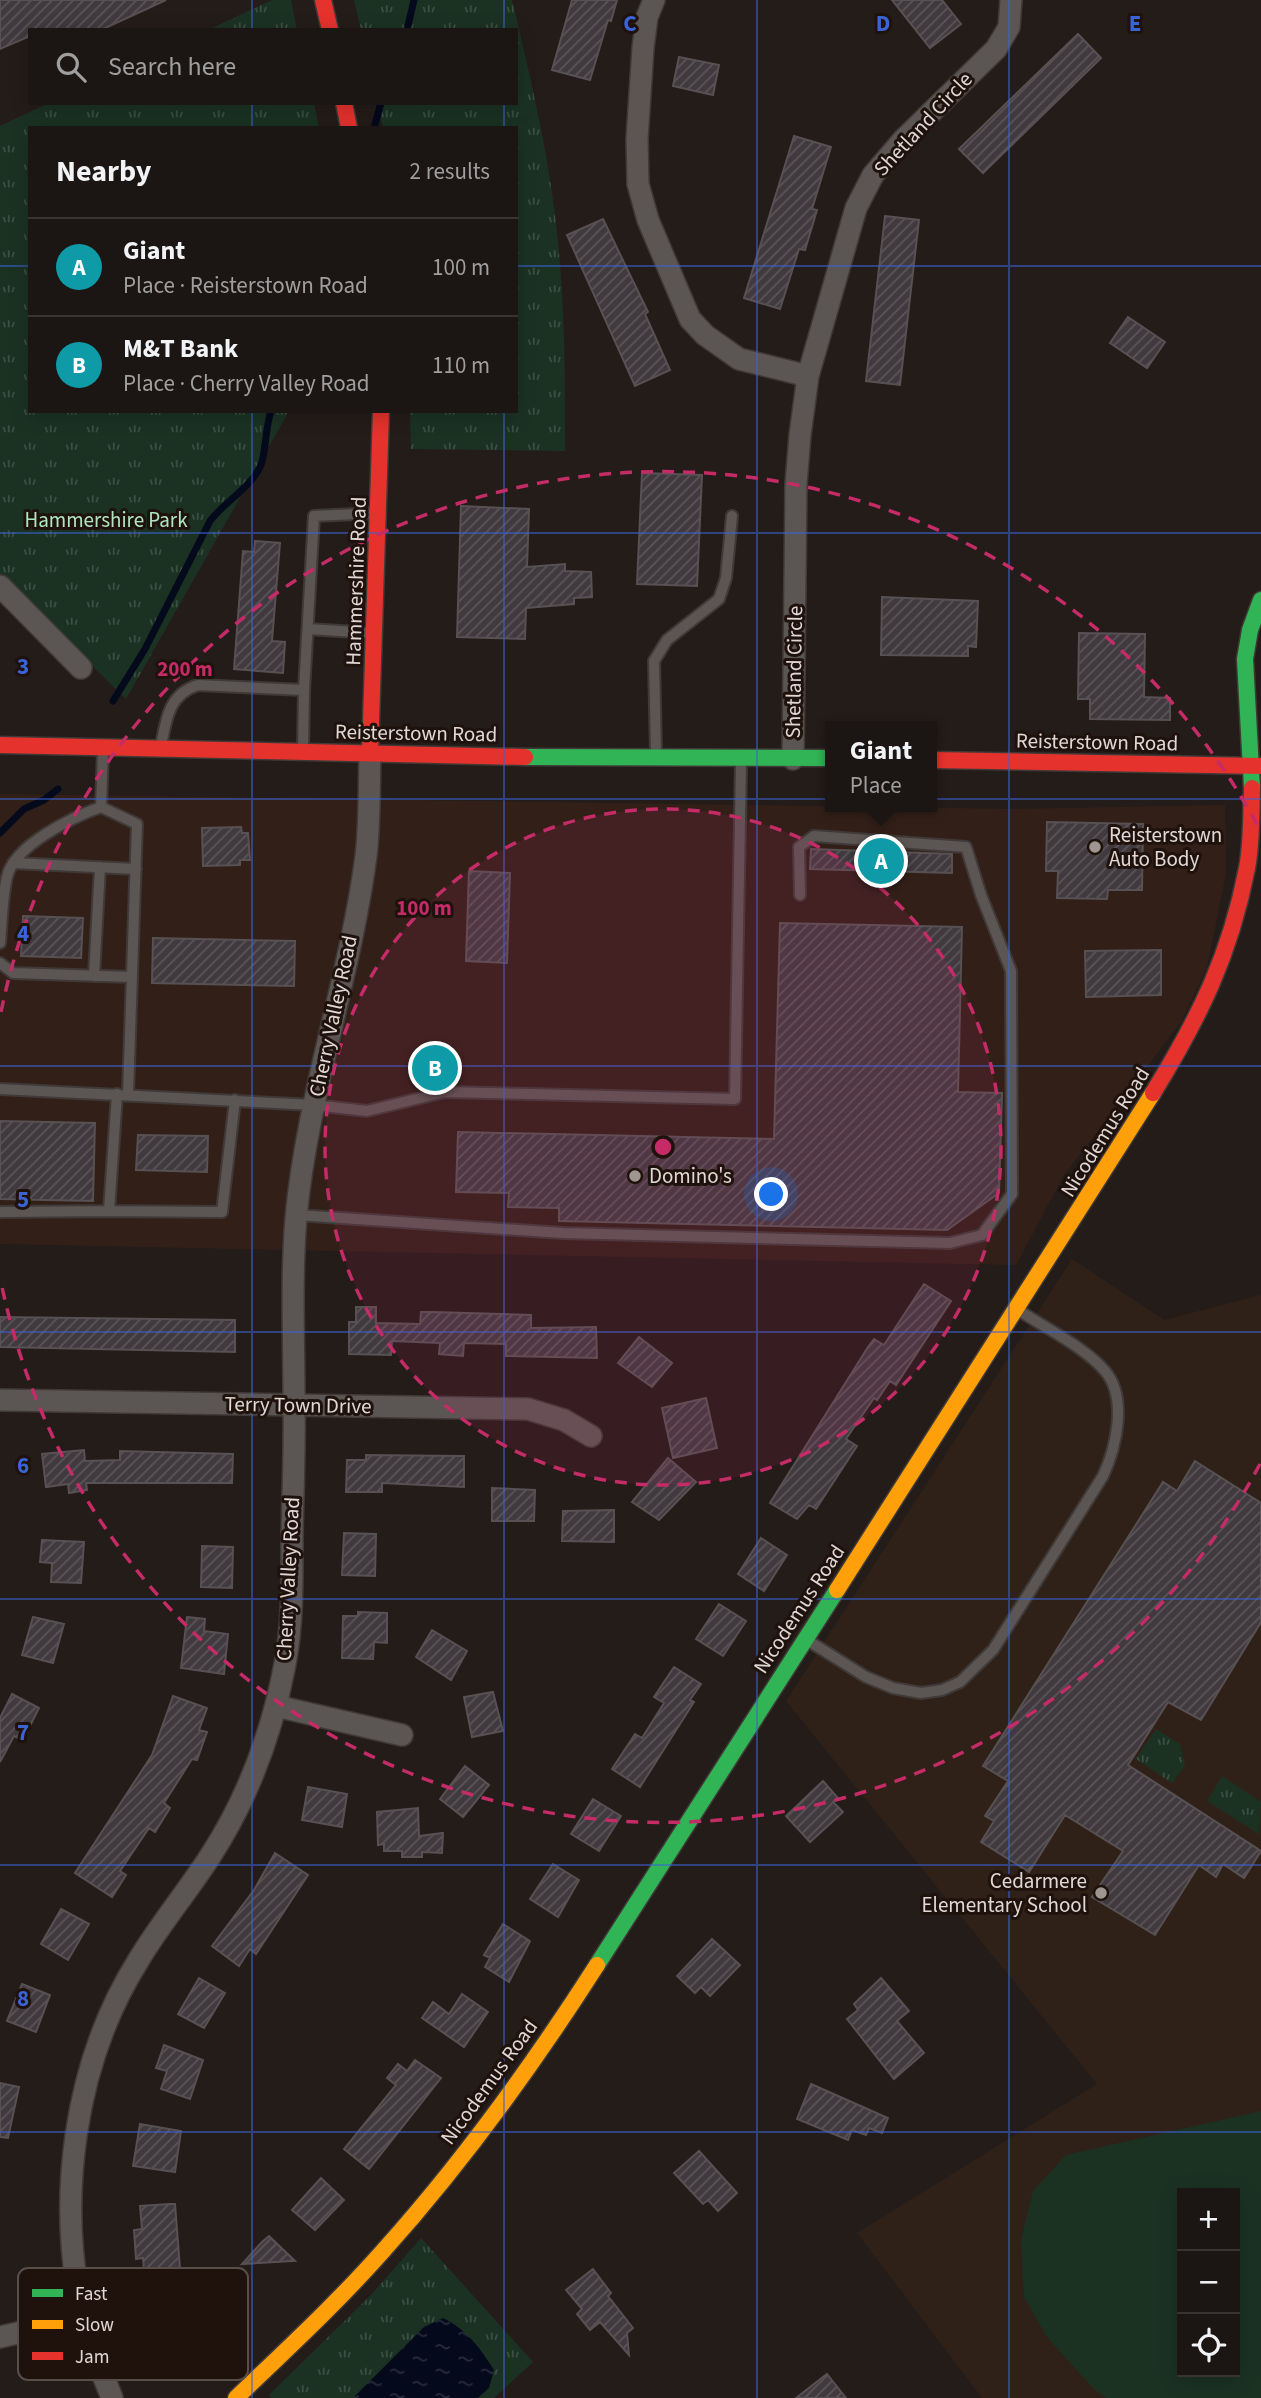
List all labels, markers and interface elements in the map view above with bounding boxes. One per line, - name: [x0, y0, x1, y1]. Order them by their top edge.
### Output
- text: C: [623, 7, 637, 40]
- text: D: [876, 7, 890, 40]
- text: E: [1129, 7, 1141, 40]
- search box: [28, 28, 518, 105]
- icon: search: [52, 48, 90, 86]
- text: Search here: [108, 48, 236, 85]
- street label: Shetland Circle: [867, 65, 979, 183]
- text: Nearby: [56, 150, 151, 193]
- text: 2 results: [410, 155, 490, 188]
- text: Giant: [123, 232, 185, 269]
- text: A: [72, 251, 86, 284]
- text: 100 m: [432, 251, 490, 284]
- text: Place · Reisterstown Road: [123, 269, 368, 302]
- text: M&T Bank: [123, 330, 238, 367]
- text: B: [72, 349, 86, 382]
- text: 110 m: [432, 349, 490, 382]
- text: Place · Cherry Valley Road: [123, 367, 370, 400]
- street label: Hammershire Road: [338, 496, 374, 666]
- park label: Hammershire Park: [24, 505, 188, 535]
- street label: Shetland Circle: [778, 605, 810, 739]
- text: 3: [17, 650, 29, 683]
- text: 200 m: [157, 654, 213, 684]
- street label: Reisterstown Road: [335, 717, 497, 749]
- popup: [825, 721, 937, 812]
- street label: Reisterstown Road: [1016, 726, 1178, 758]
- text: Giant: [850, 732, 912, 769]
- text: Place: [850, 769, 902, 802]
- place label: Reisterstown Auto Body: [1109, 820, 1222, 874]
- pin: A: [858, 835, 904, 887]
- marker: Reisterstown Auto Body: [1087, 839, 1103, 855]
- text: 100 m: [396, 893, 452, 923]
- text: 4: [17, 917, 29, 950]
- street label: Cherry Valley Road: [301, 933, 365, 1099]
- pin: B: [412, 1042, 458, 1094]
- street label: Nicodemus Road: [1053, 1061, 1157, 1203]
- centre of rings: [651, 1135, 675, 1159]
- place label: Domino's: [649, 1161, 732, 1191]
- marker: Domino's: [627, 1168, 643, 1184]
- your location: [754, 1177, 788, 1211]
- text: 5: [17, 1183, 29, 1216]
- street label: Terry Town Drive: [224, 1389, 372, 1421]
- text: 6: [17, 1449, 29, 1482]
- street label: Cherry Valley Road: [269, 1496, 307, 1662]
- street label: Nicodemus Road: [746, 1539, 852, 1679]
- text: 7: [17, 1716, 29, 1749]
- place label: Cedarmere Elementary School: [921, 1866, 1087, 1920]
- marker: Cedarmere Elementary School: [1093, 1885, 1109, 1901]
- text: 8: [17, 1982, 29, 2015]
- street label: Nicodemus Road: [433, 2013, 545, 2151]
- map controls: [1177, 2188, 1240, 2377]
- button: +: [1177, 2188, 1240, 2251]
- button: −: [1177, 2251, 1240, 2314]
- legend: [18, 2268, 248, 2380]
- text: Fast: [75, 2281, 108, 2308]
- text: Slow: [75, 2312, 114, 2339]
- button: locate: [1177, 2314, 1240, 2377]
- text: Jam: [75, 2344, 109, 2371]

